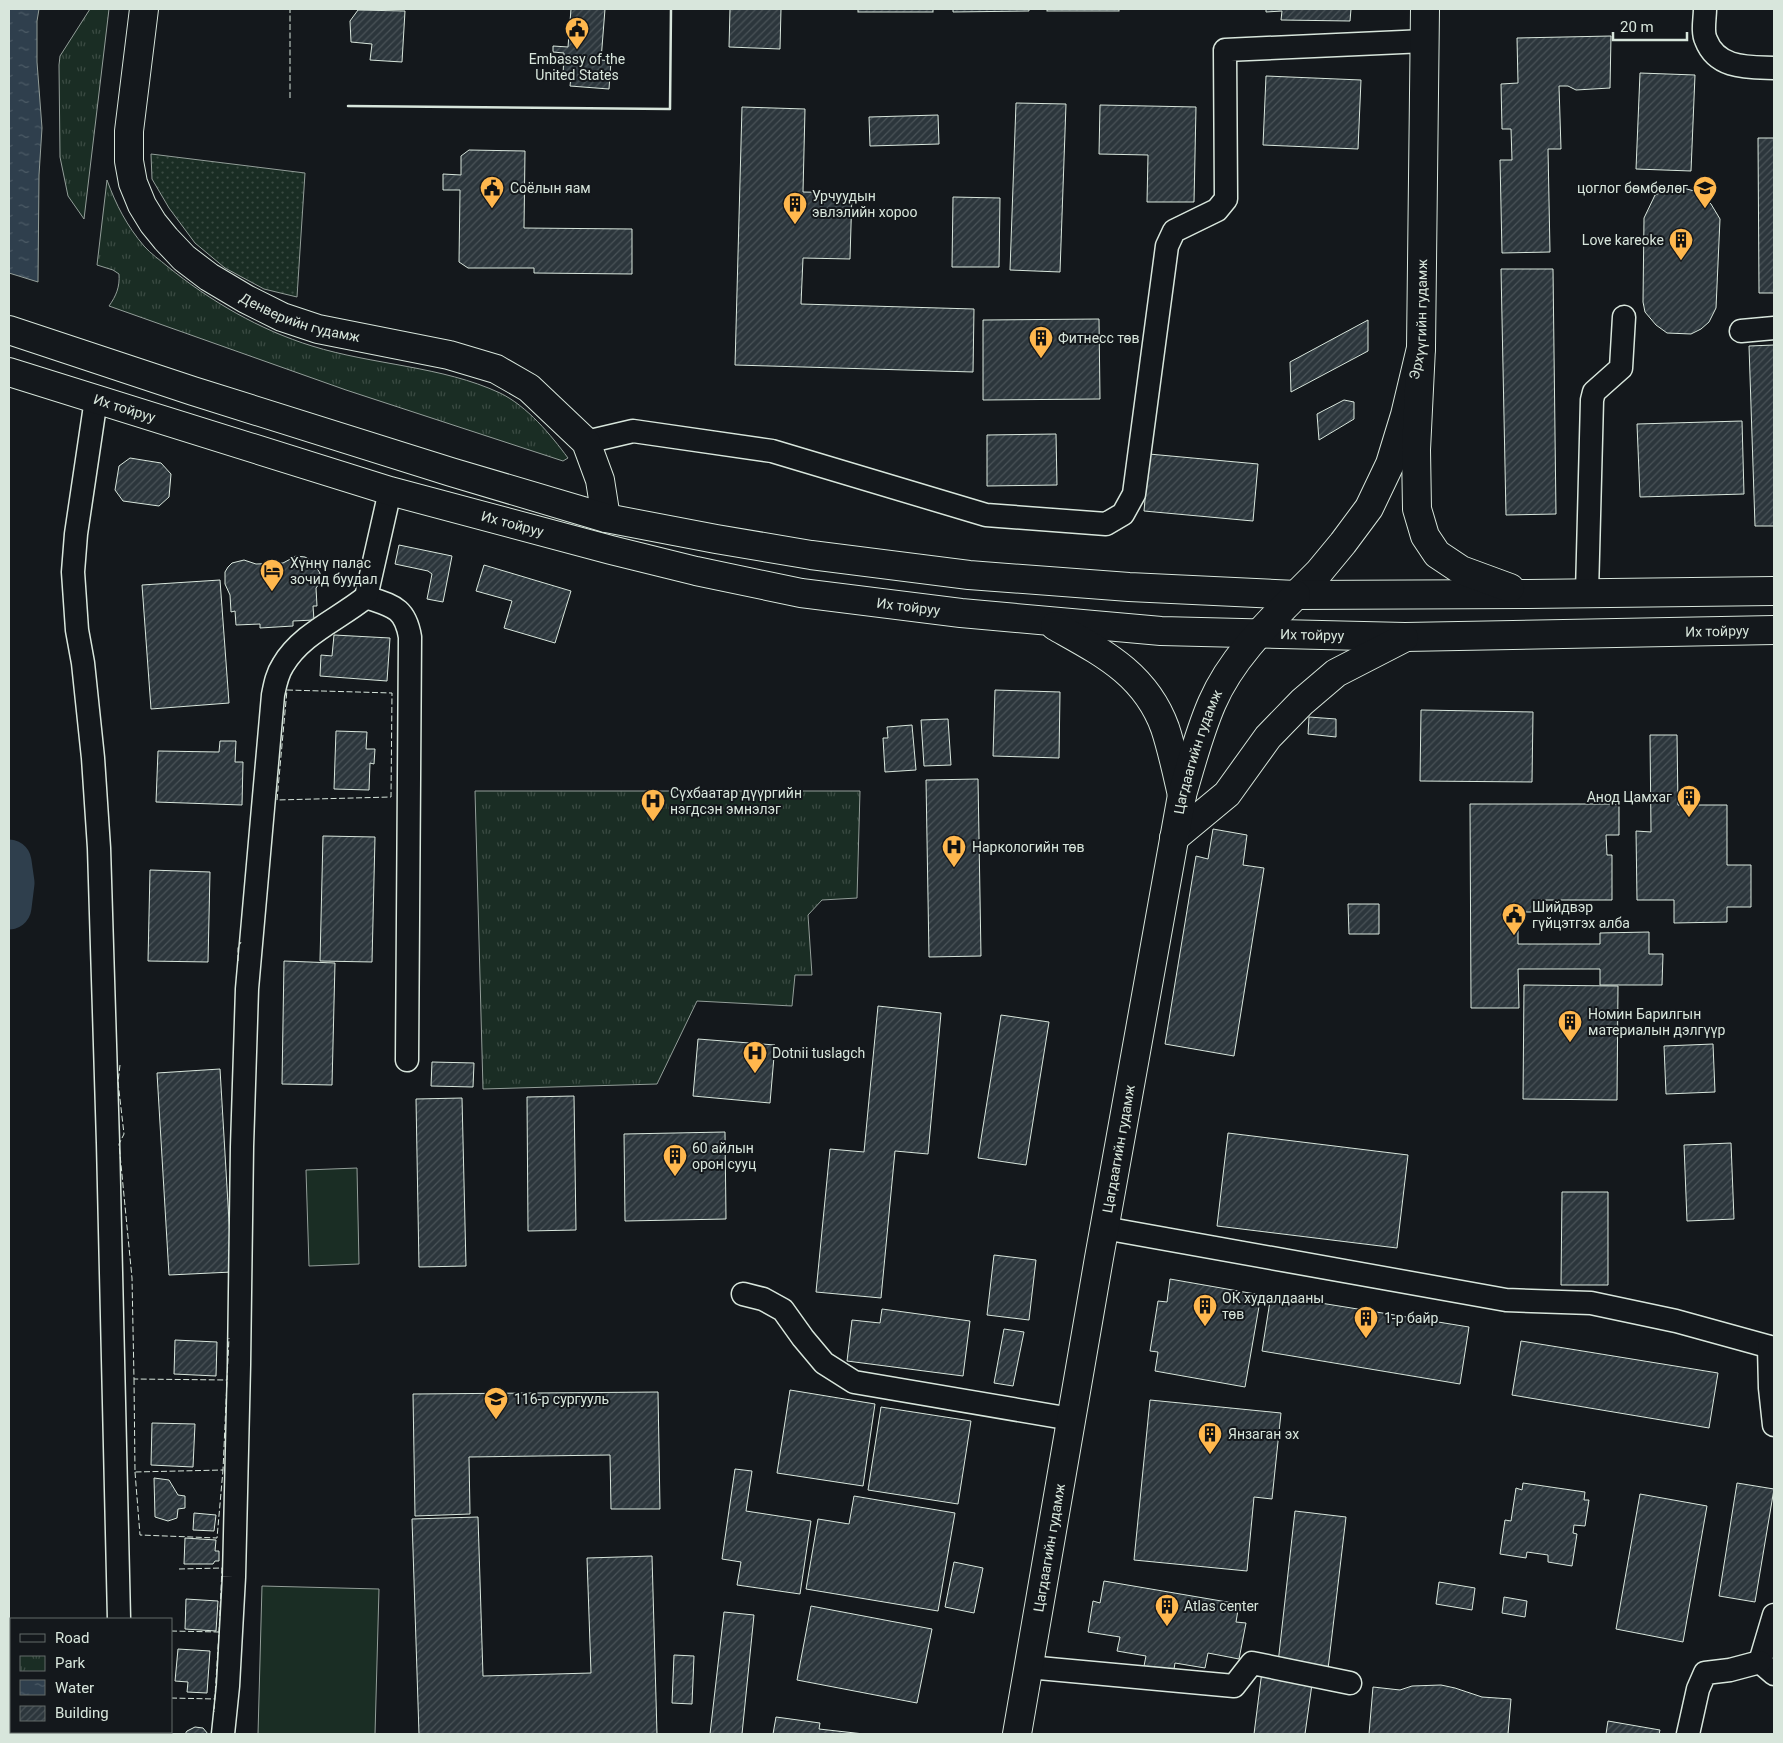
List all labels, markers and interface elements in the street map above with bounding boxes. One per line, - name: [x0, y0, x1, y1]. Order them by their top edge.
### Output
- scale bar: [1613, 10, 1687, 42]
- public building icon: Embassy of the United States: [564, 16, 590, 50]
- text: 20 m: [1620, 18, 1654, 36]
- place label: Embassy of the United States: [529, 51, 625, 83]
- public building icon: Соёлын яам: [479, 175, 505, 209]
- school or university icon: цоглог бөмбөлөг: [1692, 175, 1718, 209]
- place label: Соёлын яам: [510, 180, 591, 196]
- place label: цоглог бөмбөлөг: [1577, 180, 1688, 196]
- place label: Урчуудын эвлэлийн хороо: [812, 188, 918, 220]
- building icon: Урчуудын эвлэлийн хороо: [782, 191, 808, 225]
- building icon: Love kareoke: [1668, 227, 1694, 261]
- place label: Love kareoke: [1582, 232, 1664, 248]
- street label: Эрхүүгийн гудамж: [1406, 259, 1430, 381]
- street label: Денверийн гудамж: [237, 289, 362, 345]
- building icon: Фитнесс төв: [1028, 325, 1054, 359]
- place label: Фитнесс төв: [1058, 330, 1139, 346]
- street label: Их тойруу: [92, 391, 158, 425]
- street label: Их тойруу: [480, 508, 546, 540]
- place label: Хүннү палас зочид буудал: [290, 555, 377, 587]
- hotel icon: Хүннү палас зочид буудал: [259, 558, 285, 592]
- street label: Их тойруу: [876, 595, 942, 618]
- street label: Их тойруу: [1685, 622, 1750, 640]
- street label: Их тойруу: [1280, 626, 1345, 644]
- street label: Цагдаагийн гудамж: [1171, 687, 1225, 816]
- building icon: Анод Цамхаг: [1676, 784, 1702, 818]
- place label: Сүхбаатар дүүргийн нэгдсэн эмнэлэг: [670, 785, 802, 817]
- hospital icon: Сүхбаатар дүүргийн нэгдсэн эмнэлэг: [640, 788, 666, 822]
- place label: Анод Цамхаг: [1587, 789, 1672, 805]
- hospital icon: Наркологийн төв: [941, 834, 967, 868]
- place label: Наркологийн төв: [972, 839, 1085, 855]
- place label: Шийдвэр гүйцэтгэх алба: [1532, 899, 1630, 931]
- public building icon: Шийдвэр гүйцэтгэх алба: [1501, 902, 1527, 936]
- place label: Номин Барилгын материалын дэлгүүр: [1588, 1006, 1725, 1038]
- building icon: Номин Барилгын материалын дэлгүүр: [1557, 1009, 1583, 1043]
- hospital icon: Dotnii tuslagch: [742, 1040, 768, 1074]
- place label: Dotnii tuslagch: [772, 1045, 865, 1061]
- street label: Цагдаагийн гудамж: [1099, 1083, 1138, 1214]
- place label: 60 айлын орон сууц: [692, 1140, 756, 1172]
- building icon: 60 айлын орон сууц: [662, 1143, 688, 1177]
- place label: ОК худалдааны төв: [1222, 1290, 1324, 1322]
- building icon: ОК худалдааны төв: [1192, 1293, 1218, 1327]
- building icon: 1-р байр: [1353, 1305, 1379, 1339]
- place label: 1-р байр: [1384, 1310, 1439, 1326]
- school or university icon: 116-р сургууль: [483, 1386, 509, 1420]
- place label: 116-р сургууль: [514, 1391, 609, 1407]
- building icon: Янзаган эх: [1197, 1421, 1223, 1455]
- place label: Янзаган эх: [1228, 1426, 1299, 1442]
- street label: Цагдаагийн гудамж: [1030, 1482, 1068, 1613]
- building icon: Atlas center: [1154, 1593, 1180, 1627]
- place label: Atlas center: [1184, 1598, 1259, 1614]
- legend: [10, 1618, 172, 1733]
- text: Road: [55, 1629, 89, 1647]
- text: Park: [55, 1654, 86, 1672]
- text: Water: [55, 1679, 94, 1697]
- text: Building: [55, 1704, 109, 1722]

